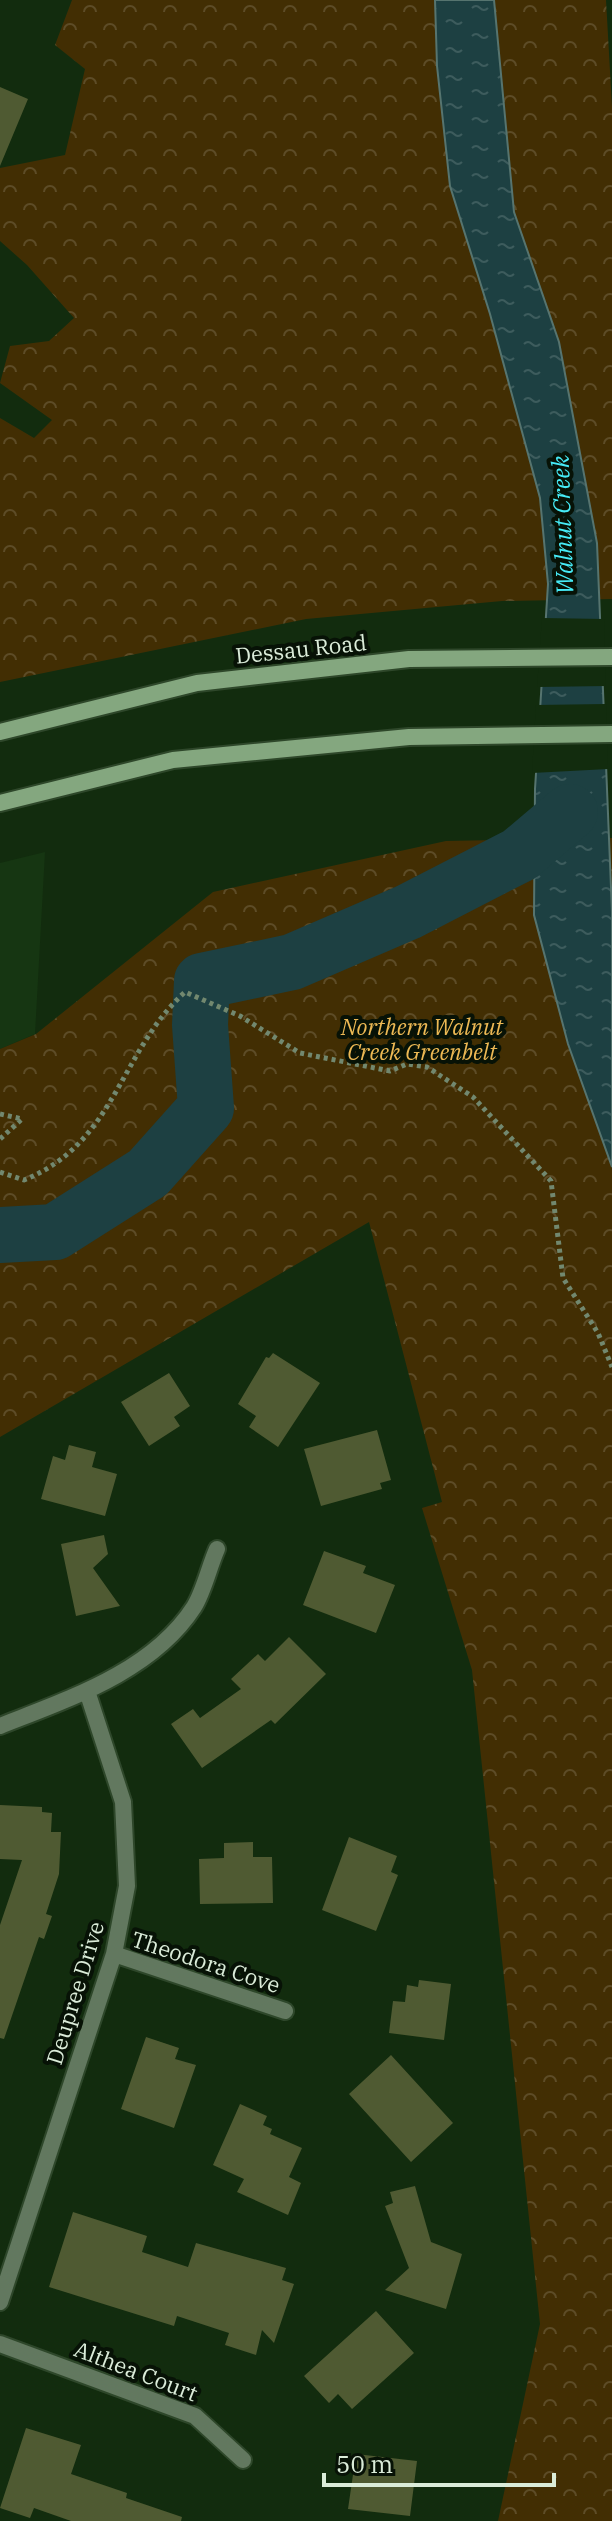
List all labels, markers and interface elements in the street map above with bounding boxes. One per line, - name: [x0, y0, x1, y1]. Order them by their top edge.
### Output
- water label: Walnut Creek: [544, 455, 580, 595]
- street label: Dessau Road: [234, 627, 368, 670]
- park label: Northern Walnut Creek Greenbelt: [340, 1012, 504, 1066]
- street label: Deupree Drive: [39, 1918, 110, 2068]
- street label: Theodora Cove: [128, 1924, 284, 1999]
- street label: Althea Court: [70, 2334, 202, 2407]
- scale bar: [324, 2437, 554, 2487]
- text: 50 m: [336, 2448, 393, 2480]

